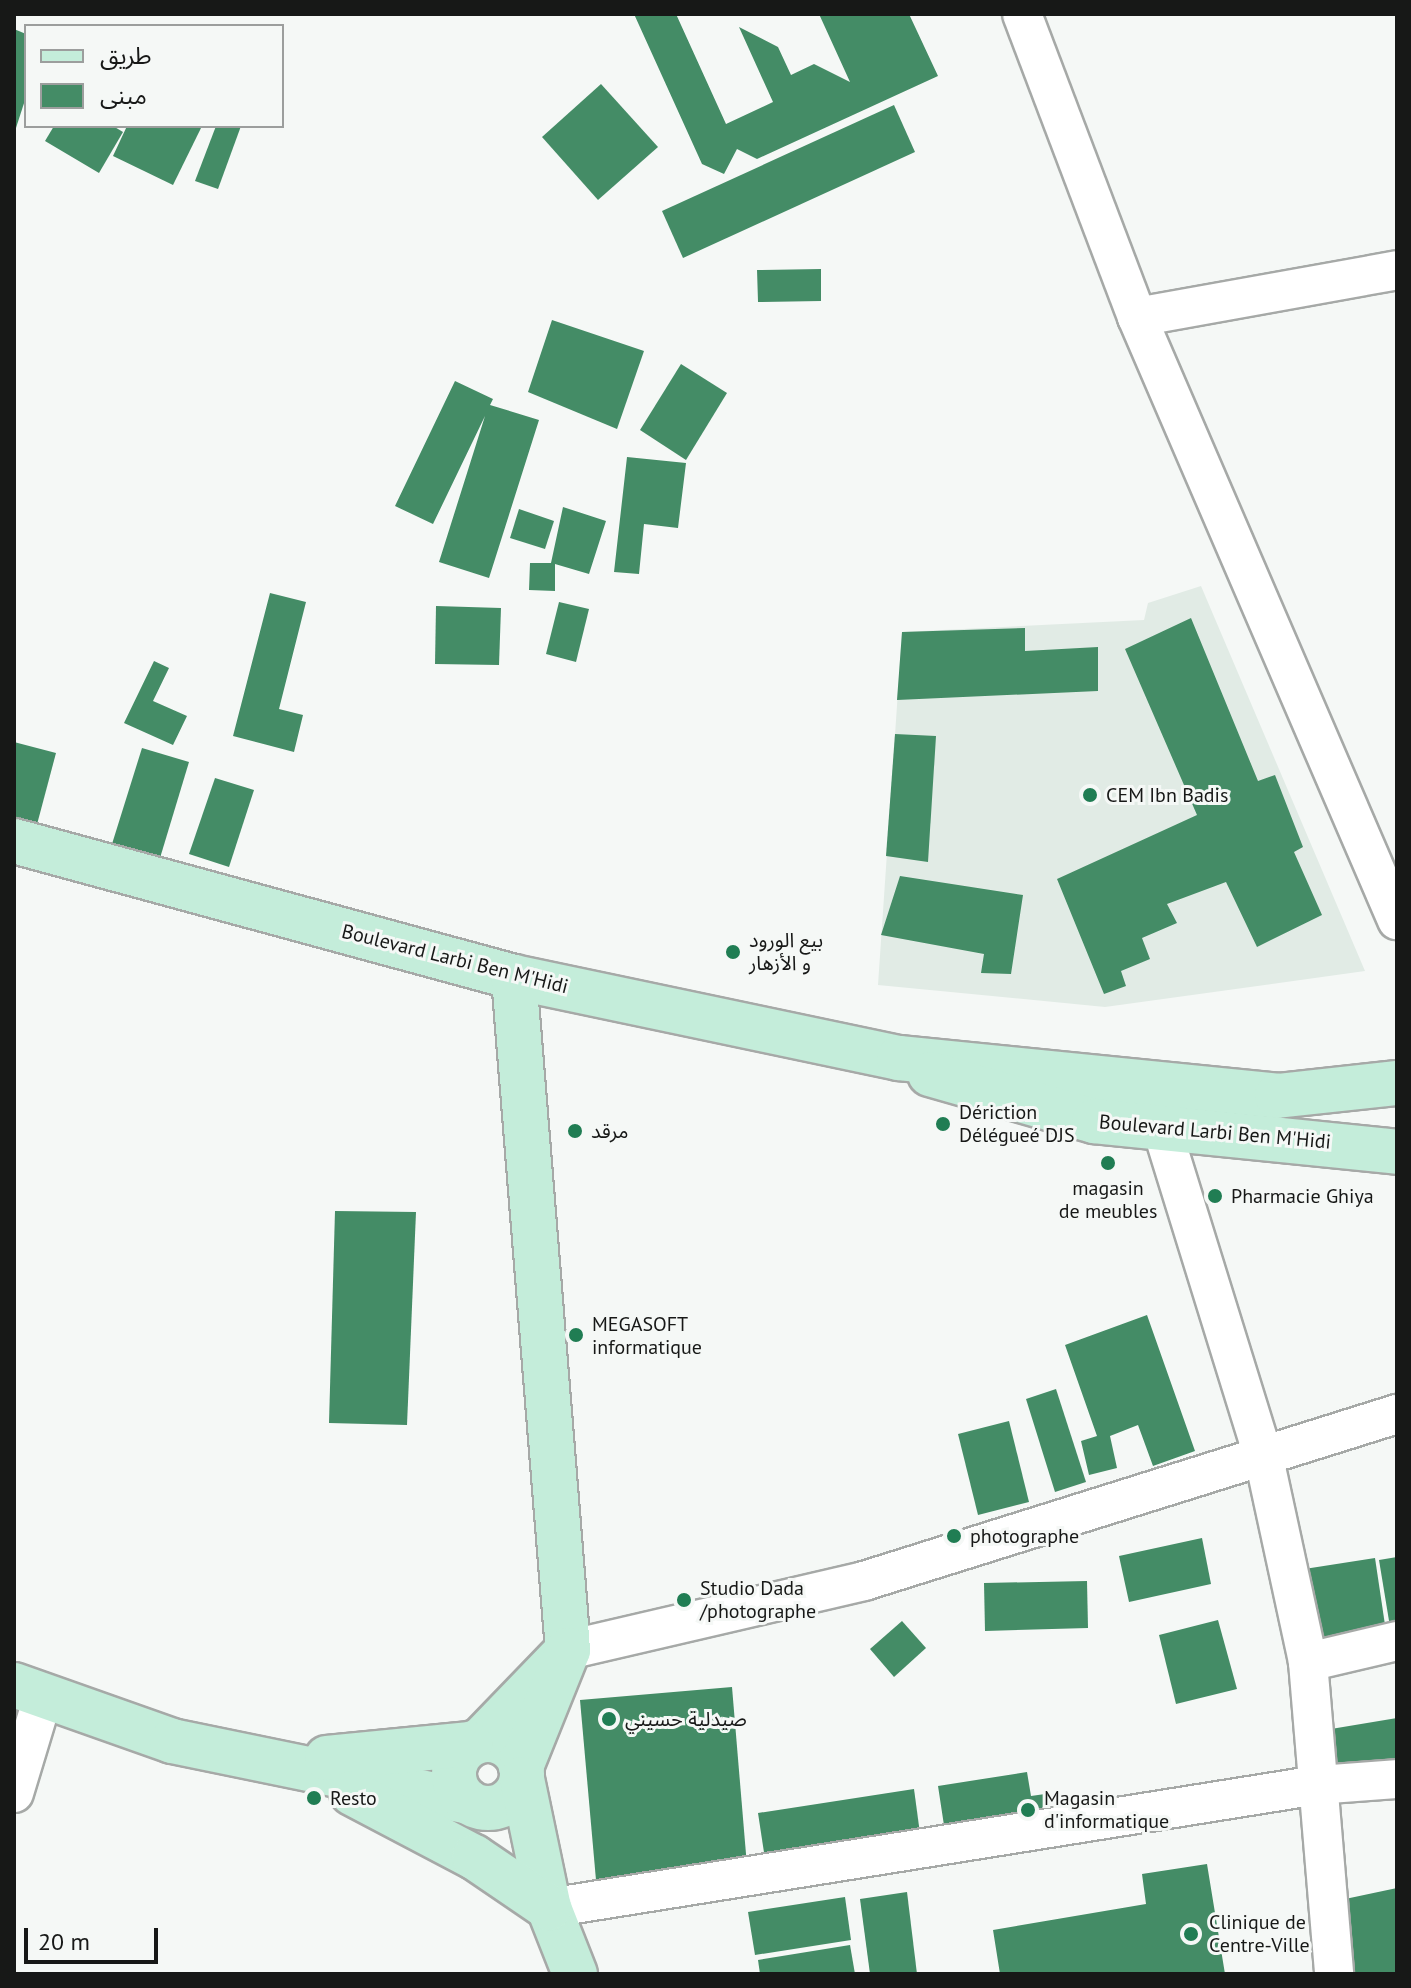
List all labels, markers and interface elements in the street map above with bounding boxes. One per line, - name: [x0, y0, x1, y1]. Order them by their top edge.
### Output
- legend: [24, 24, 284, 128]
- text: طريق: [100, 40, 152, 71]
- text: مبنى: [100, 80, 147, 111]
- place label: CEM Ibn Badis: [1106, 783, 1228, 807]
- marker: CEM Ibn Badis: [1081, 786, 1099, 804]
- street label: Boulevard Larbi Ben M'Hidi: [339, 919, 571, 999]
- place label: بيع الورود و الأزهار: [749, 928, 823, 975]
- marker: بيع الورود و الأزهار: [724, 943, 742, 961]
- place label: Dériction Délégueé DJS: [959, 1100, 1074, 1147]
- street label: Boulevard Larbi Ben M'Hidi: [1098, 1110, 1332, 1154]
- marker: Dériction Délégueé DJS: [934, 1115, 952, 1133]
- place label: مرقد: [591, 1119, 628, 1143]
- marker: مرقد: [566, 1122, 584, 1140]
- marker: magasin de meubles: [1099, 1154, 1117, 1172]
- place label: magasin de meubles: [1059, 1176, 1157, 1223]
- place label: Pharmacie Ghiya: [1231, 1184, 1374, 1208]
- marker: Pharmacie Ghiya: [1206, 1187, 1224, 1205]
- place label: MEGASOFT informatique: [592, 1312, 702, 1359]
- marker: MEGASOFT informatique: [567, 1326, 585, 1344]
- place label: photographe: [970, 1524, 1079, 1548]
- marker: photographe: [945, 1527, 963, 1545]
- place label: Studio Dada /photographe: [700, 1576, 816, 1623]
- marker: Studio Dada /photographe: [675, 1591, 693, 1609]
- place label: صيدلية حسيني: [625, 1707, 747, 1731]
- marker: صيدلية حسيني: [600, 1710, 618, 1728]
- place label: Resto: [330, 1786, 377, 1810]
- place label: Magasin d'informatique: [1044, 1786, 1169, 1833]
- marker: Resto: [305, 1789, 323, 1807]
- marker: Magasin d'informatique: [1019, 1801, 1037, 1819]
- place label: Clinique de Centre-Ville: [1209, 1910, 1310, 1957]
- scale bar: [28, 1912, 162, 1962]
- marker: Clinique de Centre-Ville: [1180, 1923, 1202, 1945]
- text: 20 m: [38, 1926, 90, 1957]

